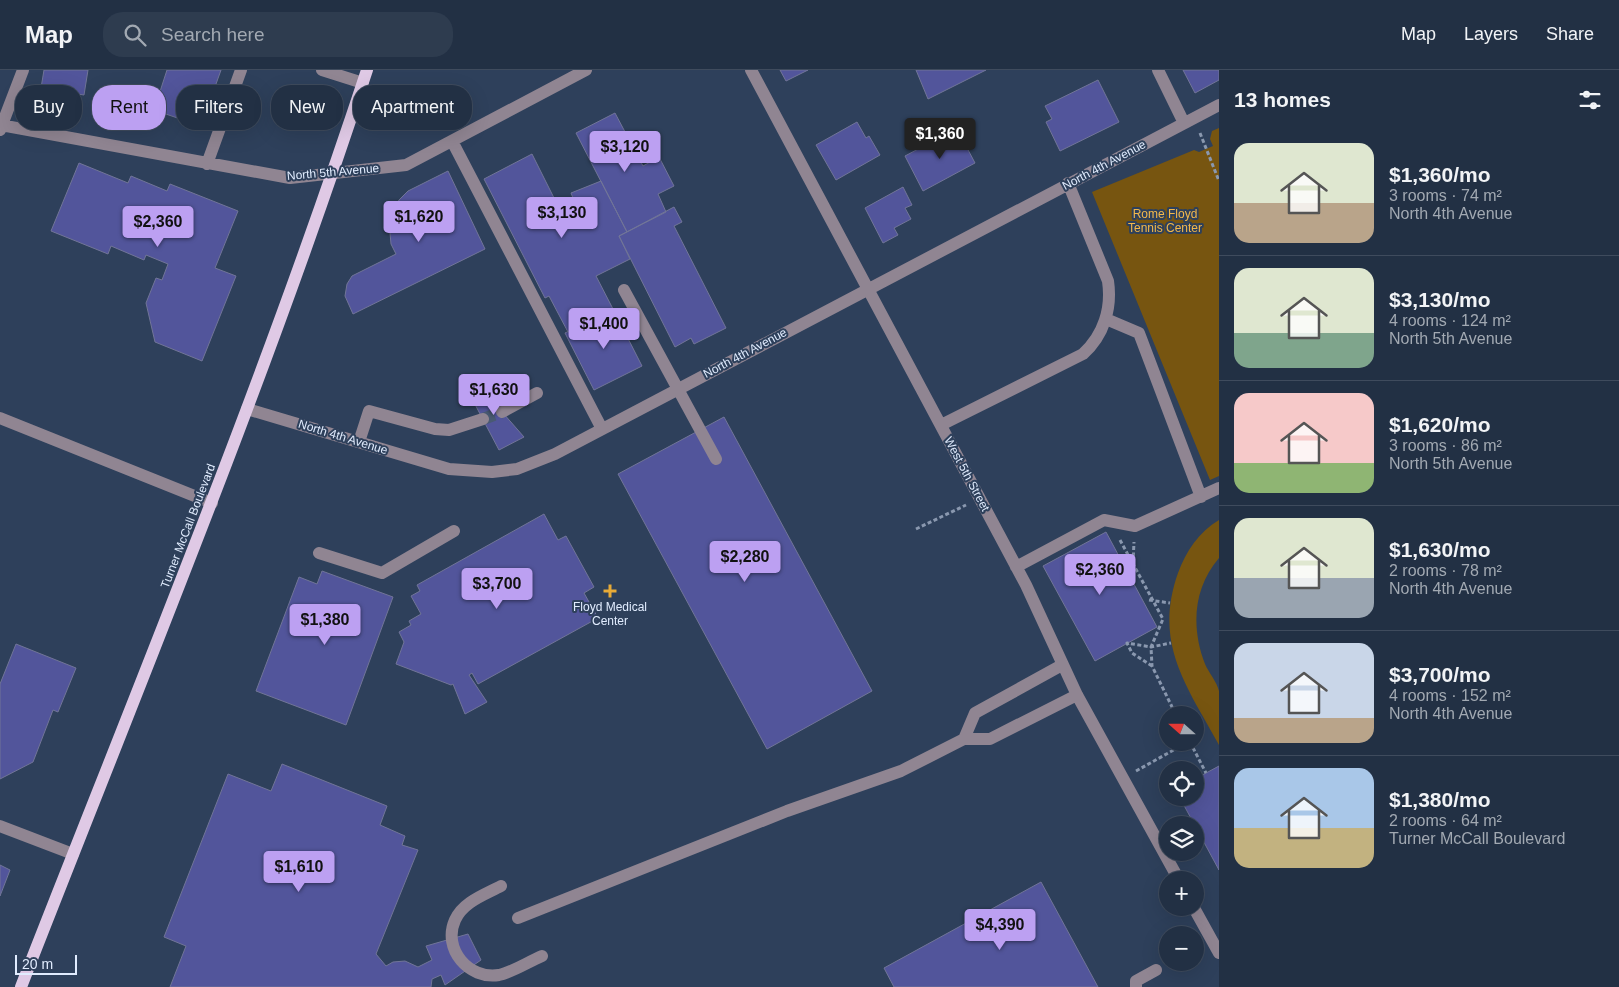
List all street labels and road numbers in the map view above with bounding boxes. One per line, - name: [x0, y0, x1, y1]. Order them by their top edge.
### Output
- street label: North 4th Avenue: [1060, 137, 1148, 193]
- street label: North 5th Avenue: [286, 161, 380, 183]
- street label: North 4th Avenue: [701, 325, 789, 381]
- street label: North 4th Avenue: [297, 417, 390, 457]
- street label: West 5th Street: [941, 434, 993, 514]
- street label: Turner McCall Boulevard: [158, 462, 218, 590]

